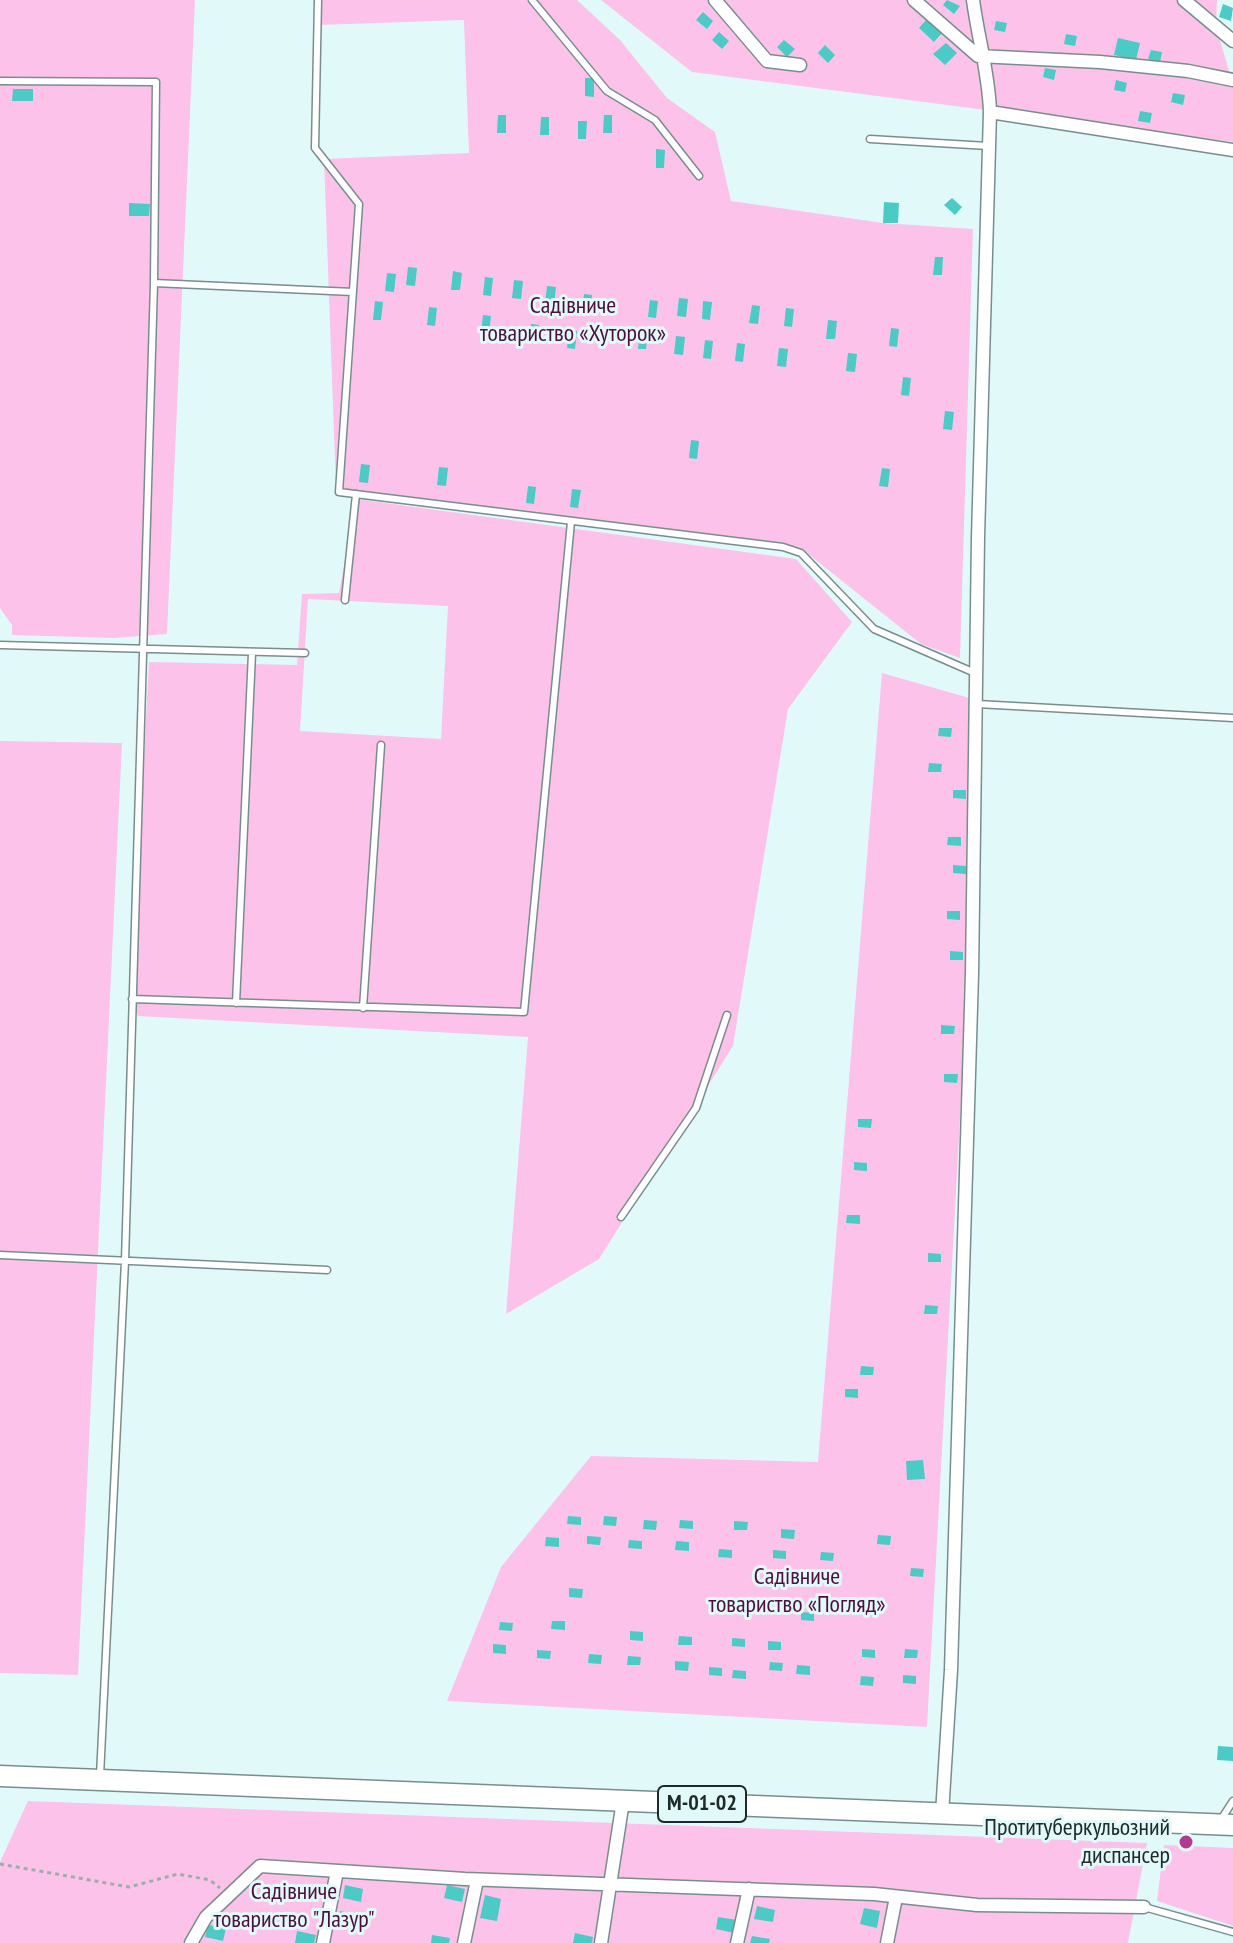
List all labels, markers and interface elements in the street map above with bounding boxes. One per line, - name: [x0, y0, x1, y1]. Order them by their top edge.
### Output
- park label: Садівниче товариство «Хуторок»: [480, 292, 666, 348]
- park label: Садівниче товариство «Погляд»: [709, 1563, 885, 1619]
- road number: М-01-02: [658, 1786, 746, 1822]
- place label: Протитуберкульозний диспансер: [984, 1814, 1170, 1870]
- marker: Протитуберкульозний диспансер: [1177, 1833, 1195, 1851]
- park label: Садівниче товариство "Лазур": [213, 1878, 375, 1934]

